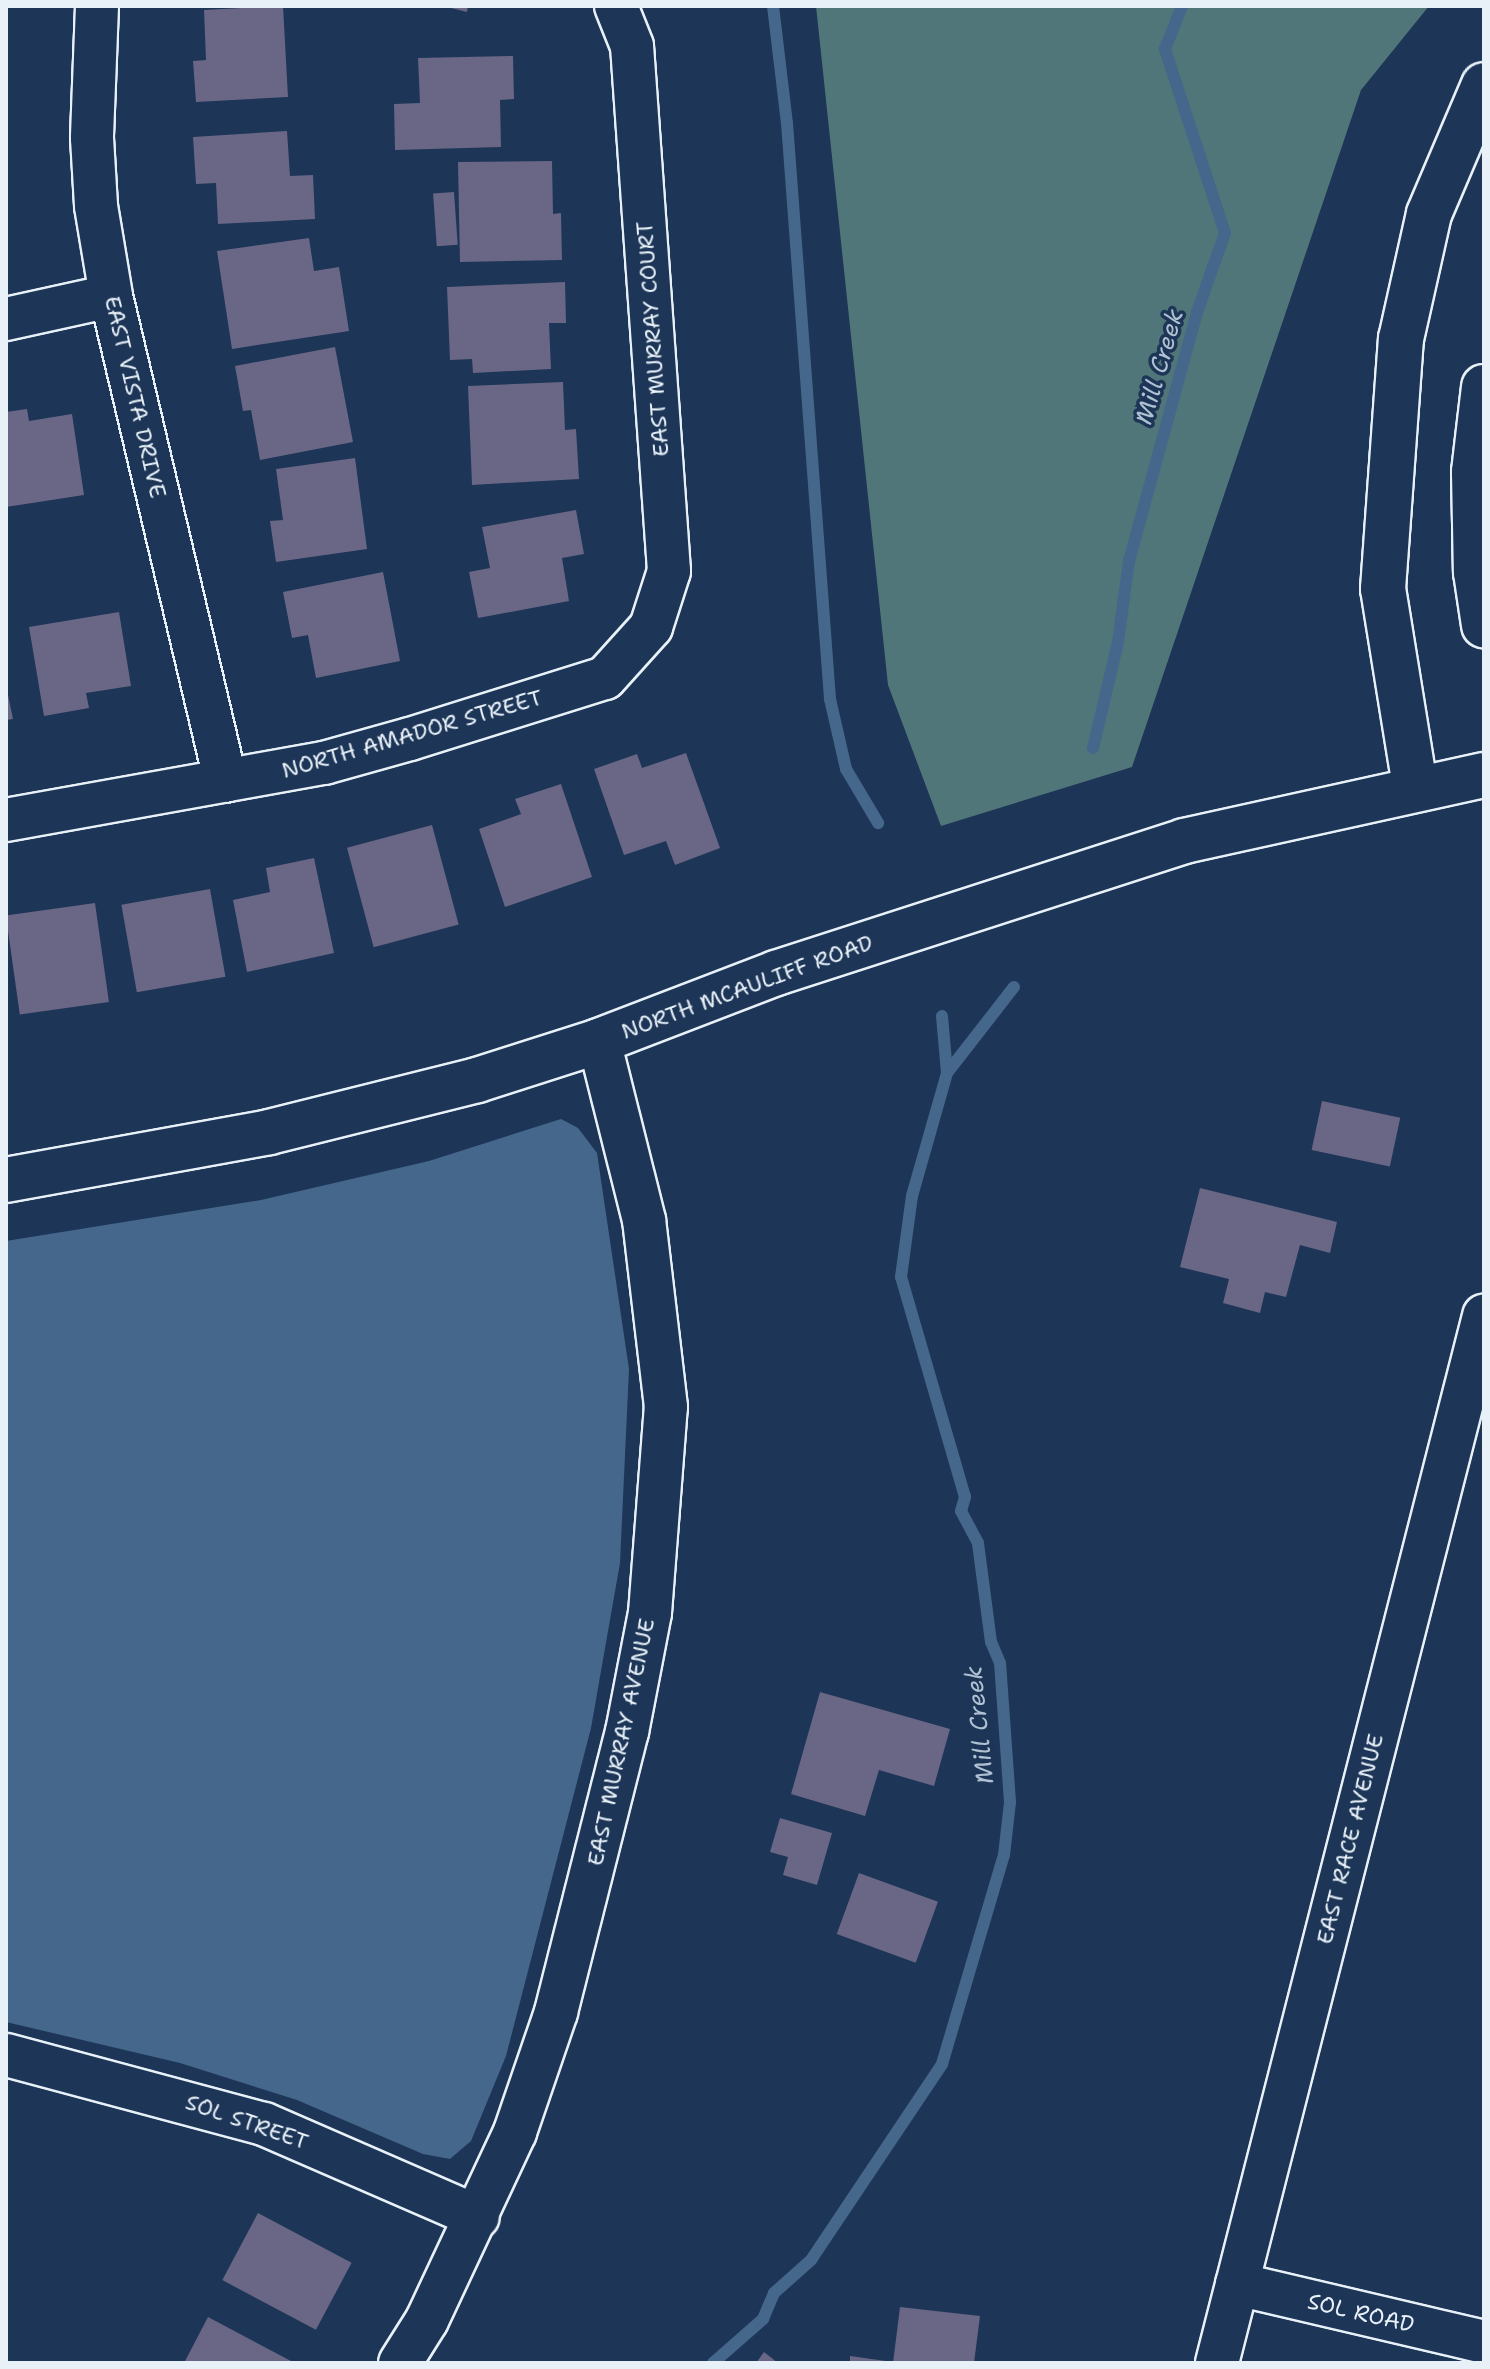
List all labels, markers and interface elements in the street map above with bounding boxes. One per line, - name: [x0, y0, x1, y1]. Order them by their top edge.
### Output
- street label: EAST MURRAY COURT: [632, 220, 674, 458]
- street label: EAST VISTA DRIVE: [99, 293, 171, 501]
- water label: Mill Creek: [1130, 306, 1190, 428]
- street label: NORTH AMADOR STREET: [279, 684, 545, 784]
- street label: NORTH MCAULIFF ROAD: [618, 929, 876, 1045]
- street label: EAST MURRAY AVENUE: [582, 1616, 660, 1868]
- water label: Mill Creek: [959, 1665, 1001, 1785]
- street label: EAST RACE AVENUE: [1311, 1731, 1389, 1947]
- street label: SOL STREET: [182, 2089, 312, 2155]
- street label: SOL ROAD: [1305, 2288, 1417, 2338]

